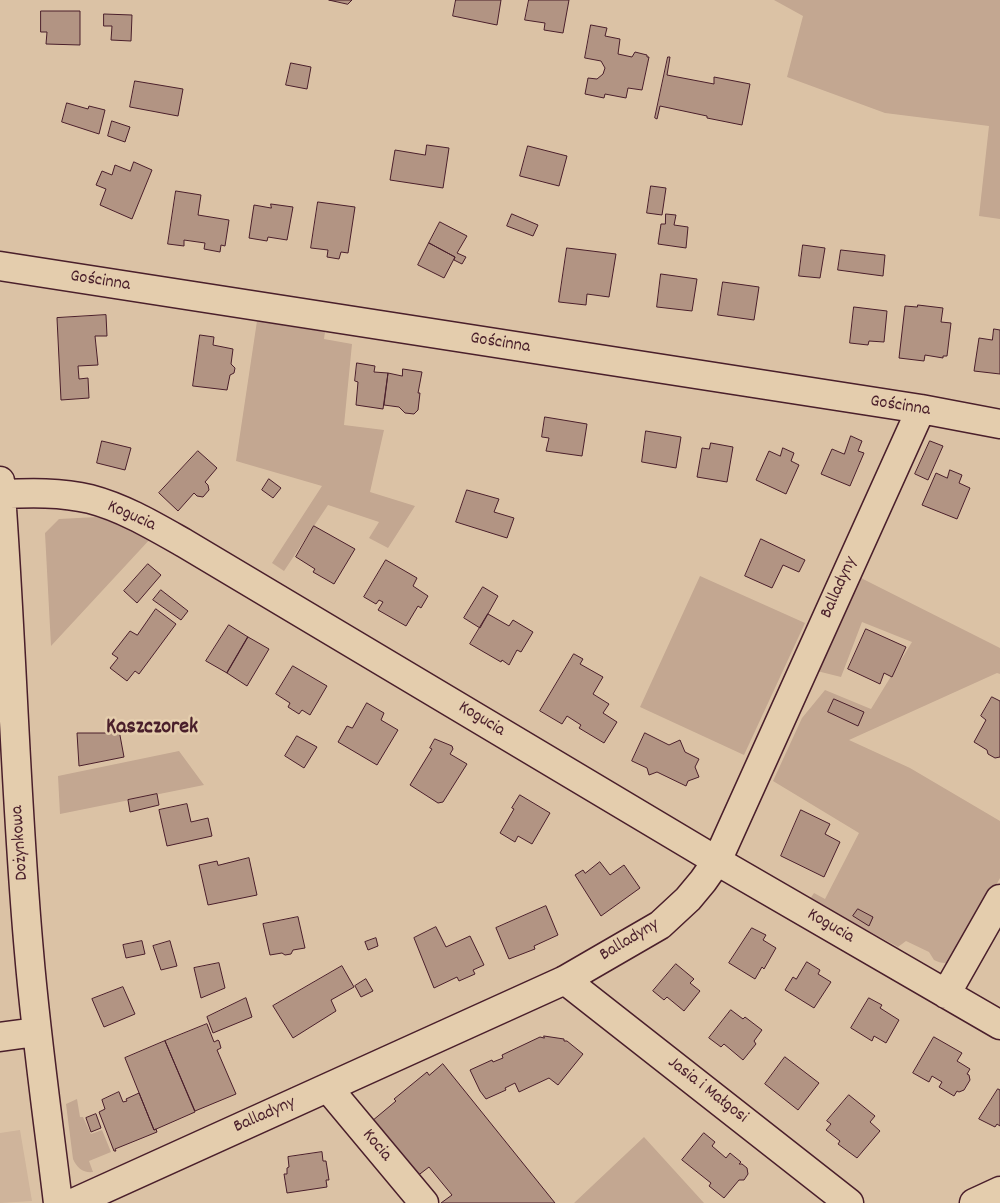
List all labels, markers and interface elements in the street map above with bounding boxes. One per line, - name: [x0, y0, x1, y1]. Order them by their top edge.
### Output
- street label: Gościnna: [68, 267, 132, 297]
- street label: Gościnna: [468, 329, 532, 359]
- street label: Gościnna: [868, 392, 932, 422]
- street label: Kogucia: [103, 497, 159, 537]
- street label: Balladyny: [817, 554, 863, 622]
- street label: Kogucia: [454, 698, 508, 742]
- district label: Kaszczorek: [106, 716, 198, 742]
- street label: Dożynkowa: [8, 805, 34, 881]
- street label: Kogucia: [803, 905, 857, 949]
- street label: Balladyny: [596, 915, 664, 967]
- street label: Jasia i Małgosi: [662, 1053, 752, 1129]
- street label: Balladyny: [231, 1093, 299, 1139]
- street label: Kocia: [356, 1126, 396, 1166]

